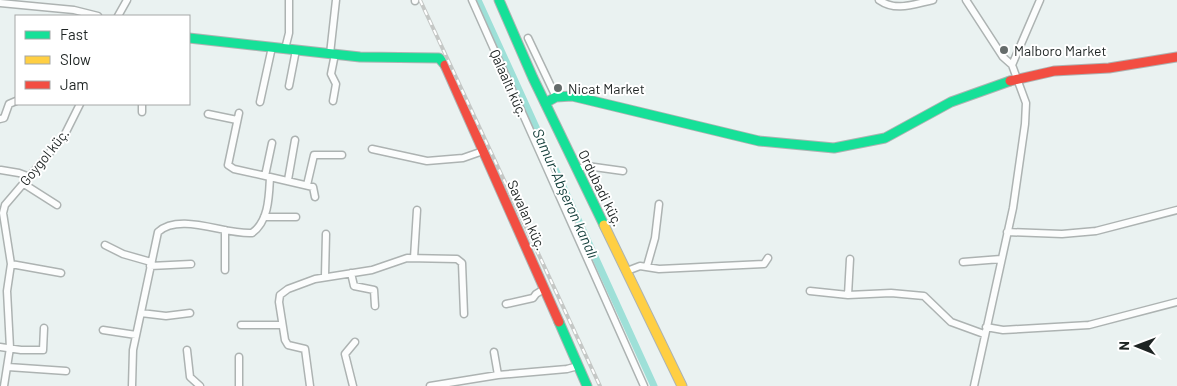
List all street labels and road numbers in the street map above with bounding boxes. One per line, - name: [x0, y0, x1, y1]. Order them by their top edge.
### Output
- street label: Qalaaltı küç.: [487, 47, 531, 119]
- street label: Goygol küç.: [16, 125, 72, 189]
- street label: Ordubadi küç.: [575, 147, 627, 229]
- street label: Savalan küç.: [504, 177, 550, 253]

